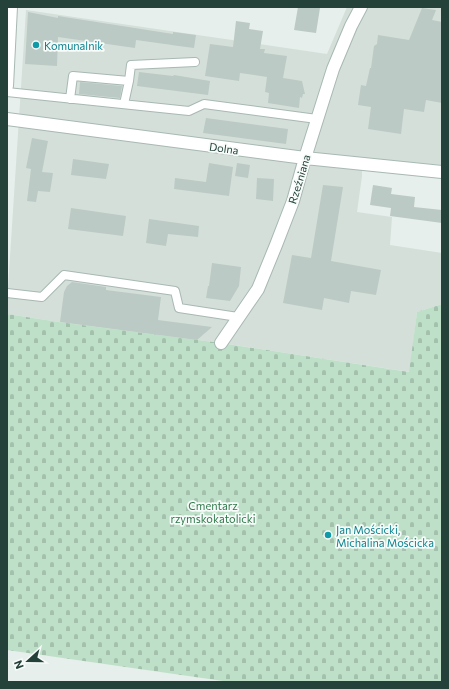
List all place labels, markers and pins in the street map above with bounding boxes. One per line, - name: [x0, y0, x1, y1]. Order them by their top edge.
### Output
- place label: Komunalnik: [44, 39, 103, 52]
- marker: Komunalnik: [31, 40, 41, 50]
- place label: Jan Mościcki, Michalina Mościcka: [336, 523, 434, 549]
- marker: Jan Mościcki, Michalina Mościcka: [323, 530, 333, 540]

